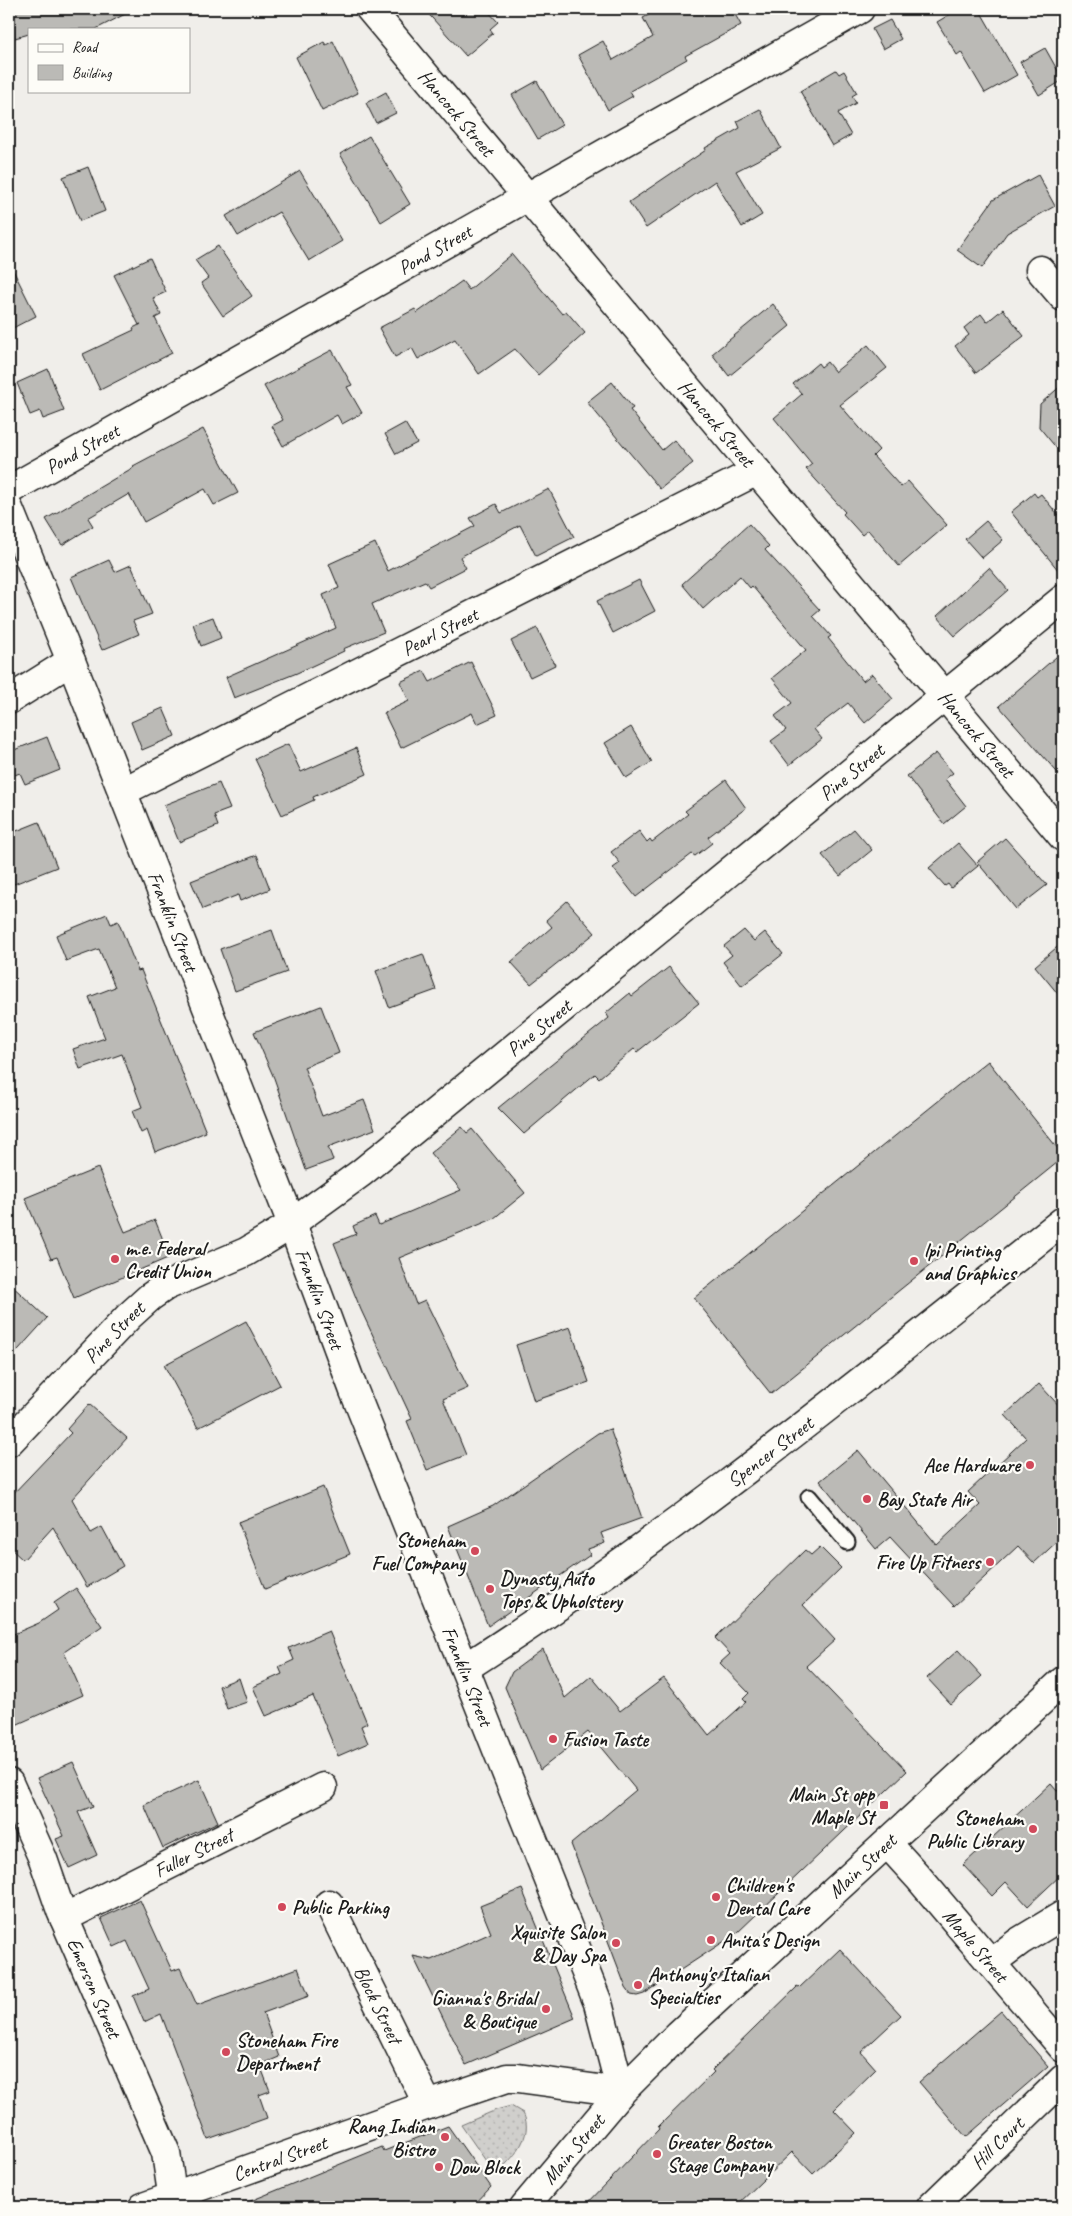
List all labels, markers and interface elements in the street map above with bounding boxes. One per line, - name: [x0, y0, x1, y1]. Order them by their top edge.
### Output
- legend: [28, 28, 190, 92]
- text: Road: [72, 38, 99, 57]
- text: Building: [72, 64, 112, 83]
- street label: Hancock Street: [413, 64, 501, 163]
- street label: Pond Street: [394, 218, 478, 281]
- street label: Hancock Street: [673, 375, 761, 474]
- street label: Pond Street: [41, 417, 126, 480]
- street label: Pearl Street: [398, 601, 484, 662]
- street label: Hancock Street: [933, 685, 1021, 784]
- street label: Pine Street: [814, 737, 891, 806]
- street label: Franklin Street: [142, 868, 205, 977]
- street label: Pine Street: [502, 993, 579, 1062]
- place label: m.e. Federal Credit Union: [125, 1236, 212, 1284]
- place label: lpi Printing and Graphics: [924, 1238, 1018, 1286]
- street label: Franklin Street: [289, 1246, 350, 1355]
- marker: m.e. Federal Credit Union: [109, 1253, 121, 1265]
- marker: lpi Printing and Graphics: [908, 1255, 920, 1267]
- street label: Pine Street: [79, 1295, 152, 1369]
- street label: Spencer Street: [722, 1410, 820, 1493]
- place label: Ace Hardware: [923, 1453, 1022, 1478]
- marker: Ace Hardware: [1024, 1459, 1036, 1471]
- place label: Bay State Air: [877, 1487, 975, 1512]
- marker: Bay State Air: [861, 1493, 873, 1505]
- place label: Stoneham Fuel Company: [372, 1528, 467, 1577]
- marker: Stoneham Fuel Company: [469, 1545, 481, 1557]
- place label: Fire Up Fitness: [876, 1550, 982, 1575]
- marker: Fire Up Fitness: [984, 1556, 996, 1568]
- place label: Dynasty Auto Tops & Upholstery: [500, 1566, 624, 1614]
- marker: Dynasty Auto Tops & Upholstery: [484, 1583, 496, 1595]
- street label: Franklin Street: [436, 1623, 499, 1732]
- place label: Fusion Taste: [563, 1727, 650, 1752]
- marker: Fusion Taste: [547, 1733, 559, 1745]
- place label: Main St opp Maple St: [789, 1782, 877, 1830]
- marker: Main St opp Maple St: [878, 1799, 890, 1811]
- place label: Stoneham Public Library: [927, 1806, 1025, 1854]
- street label: Fuller Street: [150, 1821, 240, 1883]
- marker: Stoneham Public Library: [1027, 1823, 1039, 1835]
- street label: Main Street: [823, 1827, 903, 1904]
- place label: Children's Dental Care: [726, 1873, 811, 1921]
- marker: Children's Dental Care: [710, 1891, 722, 1903]
- place label: Public Parking: [292, 1895, 391, 1920]
- marker: Public Parking: [276, 1901, 288, 1913]
- street label: Maple Street: [937, 1904, 1015, 1989]
- place label: Xquisite Salon & Day Spa: [511, 1920, 608, 1968]
- place label: Anita's Design: [721, 1928, 820, 1953]
- street label: Emerson Street: [61, 1934, 127, 2044]
- marker: Anita's Design: [705, 1934, 717, 1946]
- marker: Xquisite Salon & Day Spa: [610, 1937, 622, 1949]
- street label: Block Street: [348, 1962, 409, 2051]
- place label: Anthony's Italian Specialties: [648, 1962, 770, 2010]
- marker: Anthony's Italian Specialties: [632, 1979, 644, 1991]
- place label: Gianna's Bridal & Boutique: [432, 1986, 540, 2034]
- marker: Gianna's Bridal & Boutique: [540, 2003, 552, 2015]
- place label: Stoneham Fire Department: [236, 2028, 339, 2076]
- marker: Stoneham Fire Department: [220, 2046, 232, 2058]
- street label: Main Street: [537, 2107, 612, 2189]
- street label: Hill Court: [965, 2110, 1031, 2175]
- place label: Rang Indian Bistro: [347, 2114, 437, 2162]
- street label: Central Street: [229, 2129, 332, 2187]
- place label: Greater Boston Stage Company: [667, 2130, 775, 2178]
- marker: Rang Indian Bistro: [439, 2131, 451, 2143]
- marker: Greater Boston Stage Company: [651, 2148, 663, 2160]
- place label: Dow Block: [449, 2155, 522, 2180]
- marker: Dow Block: [433, 2161, 445, 2173]

